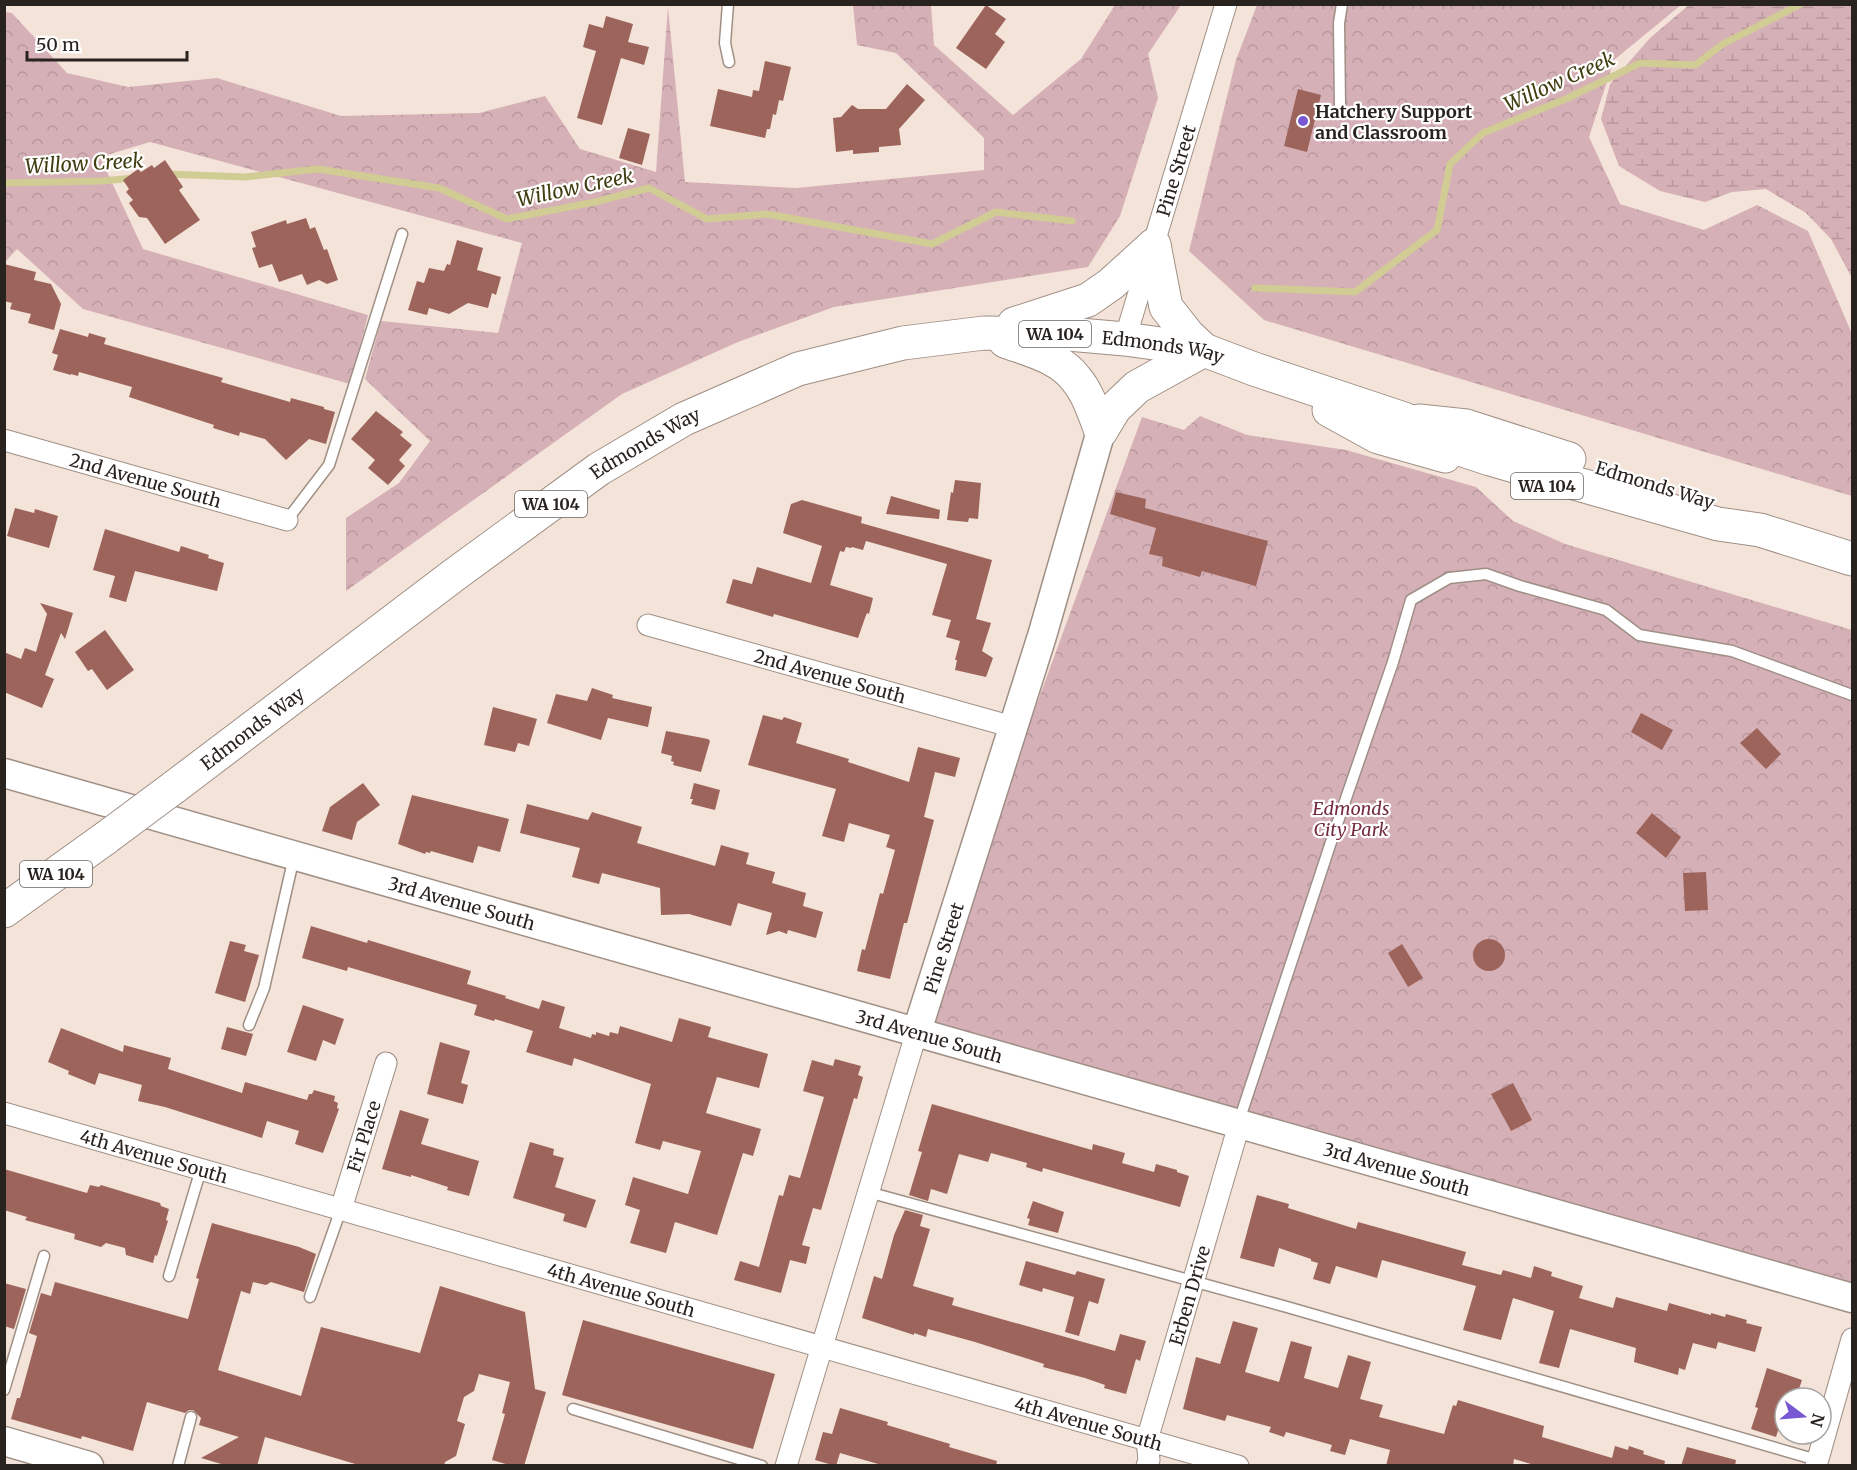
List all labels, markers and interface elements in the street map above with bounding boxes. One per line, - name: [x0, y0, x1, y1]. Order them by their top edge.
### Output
- scale bar: [27, 24, 188, 62]
- text: 50 m: [36, 33, 80, 56]
- water label: Willow Creek: [1500, 45, 1618, 117]
- place label: Hatchery Support and Classroom: [1315, 100, 1473, 144]
- marker: Hatchery Support and Classroom: [1296, 114, 1310, 128]
- street label: Pine Street: [1151, 122, 1200, 219]
- water label: Willow Creek: [24, 147, 144, 179]
- water label: Willow Creek: [514, 162, 636, 212]
- road number: WA 104: [1019, 321, 1091, 347]
- street label: Edmonds Way: [1101, 326, 1228, 368]
- street label: Edmonds Way: [585, 402, 704, 484]
- street label: 2nd Avenue South: [67, 448, 224, 512]
- street label: Edmonds Way: [1592, 456, 1718, 514]
- road number: WA 104: [1511, 473, 1583, 499]
- road number: WA 104: [515, 491, 587, 517]
- street label: 2nd Avenue South: [752, 644, 909, 708]
- street label: Edmonds Way: [196, 681, 309, 775]
- park label: Edmonds City Park: [1313, 797, 1389, 841]
- road number: WA 104: [20, 861, 92, 887]
- street label: 3rd Avenue South: [386, 871, 538, 935]
- street label: Pine Street: [918, 900, 968, 997]
- street label: 3rd Avenue South: [853, 1004, 1005, 1068]
- street label: Fir Place: [341, 1098, 385, 1175]
- street label: 4th Avenue South: [77, 1124, 231, 1188]
- street label: 3rd Avenue South: [1321, 1137, 1473, 1200]
- street label: Erben Drive: [1164, 1243, 1215, 1348]
- street label: 4th Avenue South: [545, 1258, 698, 1322]
- north arrow: [1773, 1386, 1833, 1446]
- street label: 4th Avenue South: [1012, 1391, 1165, 1455]
- text: N: [1806, 1411, 1829, 1429]

